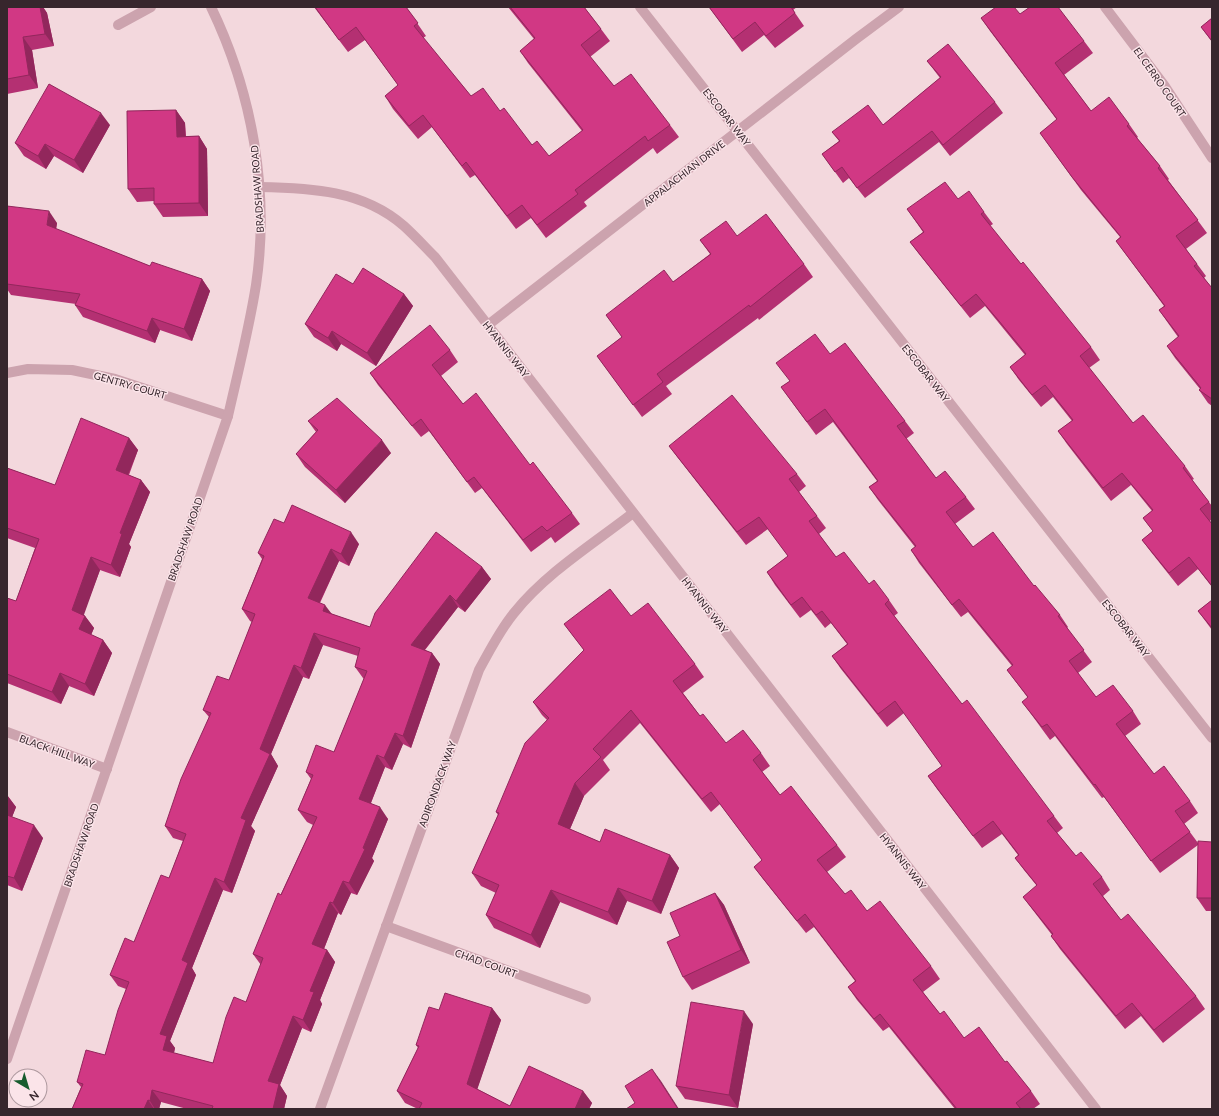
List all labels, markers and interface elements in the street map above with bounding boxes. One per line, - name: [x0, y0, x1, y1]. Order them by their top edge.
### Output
- street label: EL CERRO COURT: [1131, 45, 1189, 119]
- street label: ESCOBAR WAY: [701, 86, 754, 149]
- street label: APPALACHIAN DRIVE: [641, 137, 727, 209]
- street label: BRADSHAW ROAD: [248, 144, 266, 233]
- street label: HYANNIS WAY: [480, 318, 532, 380]
- street label: ESCOBAR WAY: [900, 342, 953, 405]
- street label: GENTRY COURT: [92, 369, 168, 401]
- street label: BRADSHAW ROAD: [165, 495, 205, 582]
- street label: HYANNIS WAY: [679, 574, 731, 636]
- street label: ESCOBAR WAY: [1100, 597, 1153, 660]
- street label: BLACK HILL WAY: [18, 732, 97, 770]
- street label: ADIRONDACK WAY: [416, 738, 458, 829]
- street label: BRADSHAW ROAD: [61, 801, 101, 888]
- street label: HYANNIS WAY: [877, 830, 929, 892]
- street label: CHAD COURT: [453, 946, 519, 980]
- north arrow: [8, 1068, 48, 1108]
- text: N: [27, 1089, 42, 1104]

